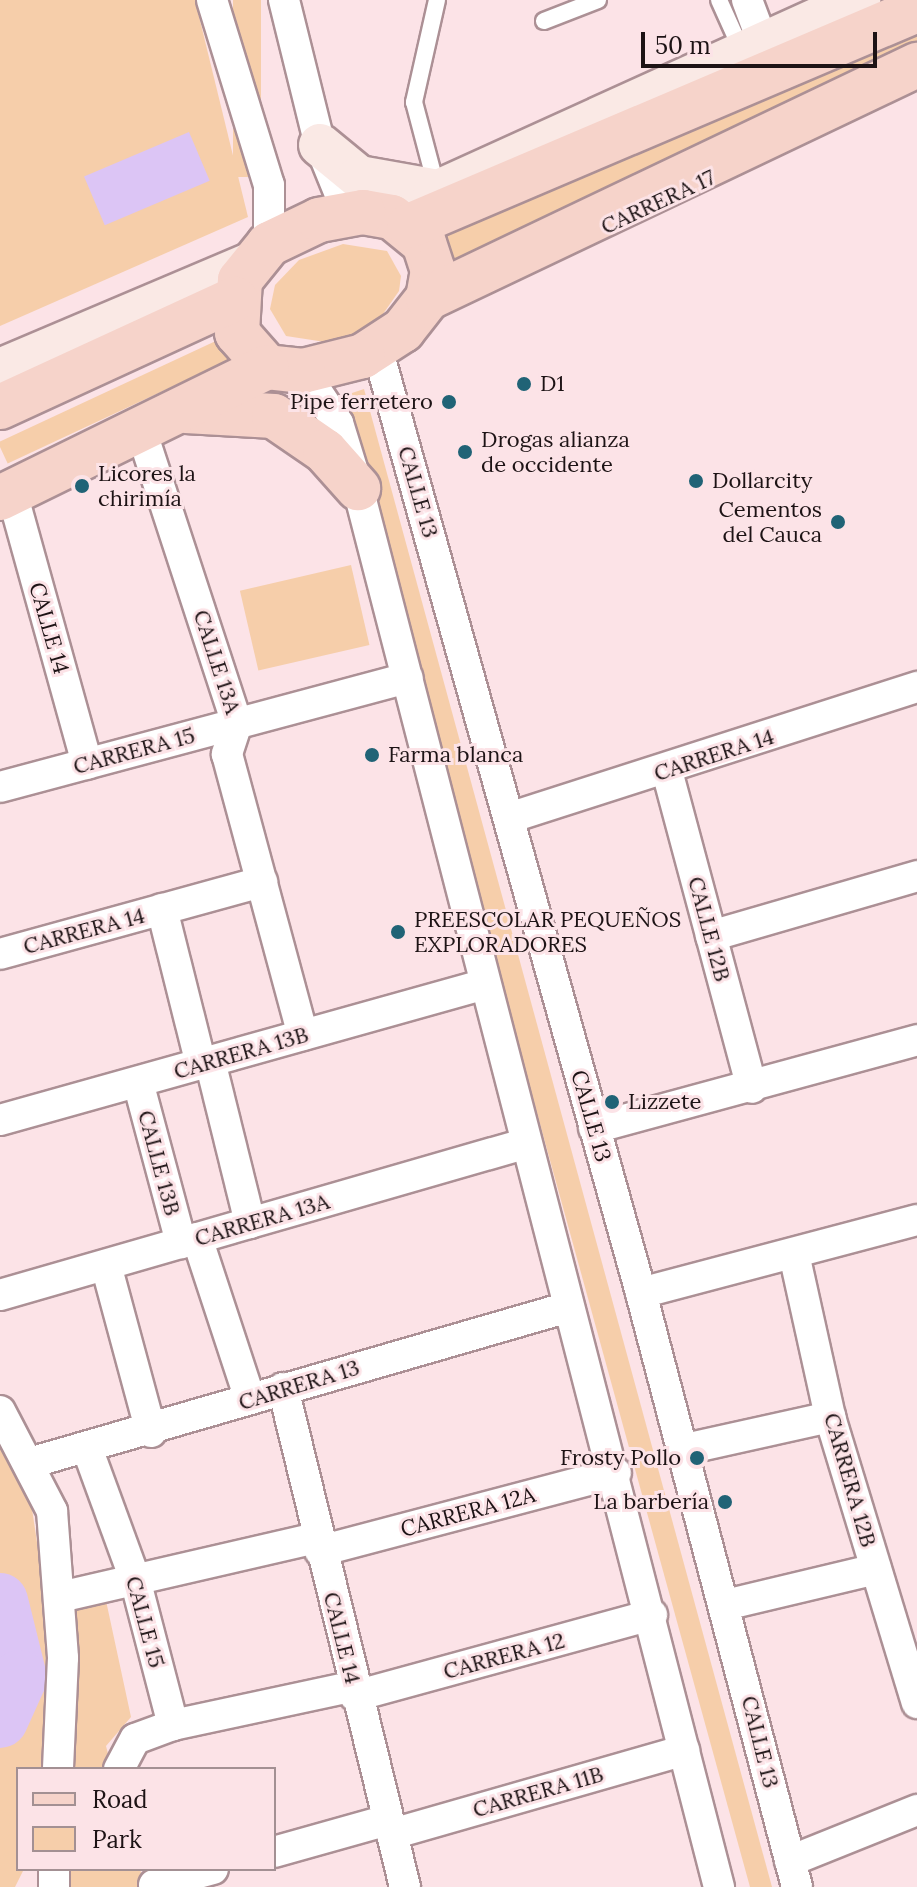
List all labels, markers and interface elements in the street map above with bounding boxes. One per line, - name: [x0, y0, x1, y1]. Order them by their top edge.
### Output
- scale bar: [645, 16, 881, 66]
- text: 50 m: [655, 30, 711, 61]
- street label: CARRERA 17: [597, 164, 719, 240]
- place label: D1: [540, 371, 564, 397]
- marker: D1: [515, 375, 533, 393]
- place label: Pipe ferretero: [290, 389, 433, 415]
- marker: Pipe ferretero: [440, 393, 458, 411]
- place label: Drogas alianza de occidente: [481, 426, 630, 478]
- street label: CALLE 13: [392, 443, 444, 541]
- marker: Drogas alianza de occidente: [456, 443, 474, 461]
- place label: Licores la chirimía: [98, 460, 196, 512]
- place label: Dollarcity: [712, 468, 812, 494]
- marker: Dollarcity: [687, 472, 705, 490]
- marker: Licores la chirimía: [73, 477, 91, 495]
- place label: Cementos del Cauca: [718, 496, 822, 548]
- marker: Cementos del Cauca: [829, 513, 847, 531]
- street label: CALLE 14: [23, 579, 75, 677]
- street label: CALLE 13A: [188, 607, 246, 717]
- street label: CARRERA 15: [70, 722, 198, 780]
- street label: CARRERA 14: [651, 723, 777, 787]
- place label: Farma blanca: [388, 742, 523, 768]
- marker: Farma blanca: [363, 746, 381, 764]
- street label: CALLE 12B: [682, 874, 736, 984]
- street label: CARRERA 14: [20, 902, 148, 960]
- place label: PREESCOLAR PEQUEÑOS EXPLORADORES: [414, 906, 681, 958]
- marker: PREESCOLAR PEQUEÑOS EXPLORADORES: [389, 923, 407, 941]
- street label: CARRERA 13B: [171, 1021, 311, 1085]
- street label: CALLE 13: [565, 1067, 617, 1165]
- place label: Lizzete: [628, 1089, 701, 1115]
- marker: Lizzete: [603, 1093, 621, 1111]
- street label: CALLE 13B: [132, 1108, 186, 1218]
- street label: CARRERA 13A: [192, 1188, 332, 1252]
- street label: CARRERA 13: [235, 1354, 363, 1416]
- street label: CARRERA 12B: [818, 1410, 882, 1550]
- place label: Frosty Pollo: [560, 1445, 681, 1471]
- marker: Frosty Pollo: [688, 1449, 706, 1467]
- street label: CARRERA 12A: [398, 1481, 538, 1543]
- place label: La barbería: [593, 1489, 709, 1515]
- marker: La barbería: [716, 1493, 734, 1511]
- street label: CALLE 15: [120, 1573, 170, 1671]
- street label: CALLE 14: [318, 1589, 366, 1687]
- street label: CARRERA 12: [440, 1627, 568, 1685]
- street label: CALLE 13: [736, 1693, 784, 1791]
- street label: CARRERA 11B: [470, 1761, 606, 1823]
- legend: [16, 1767, 276, 1871]
- text: Road: [92, 1784, 148, 1815]
- text: Park: [92, 1824, 142, 1855]

